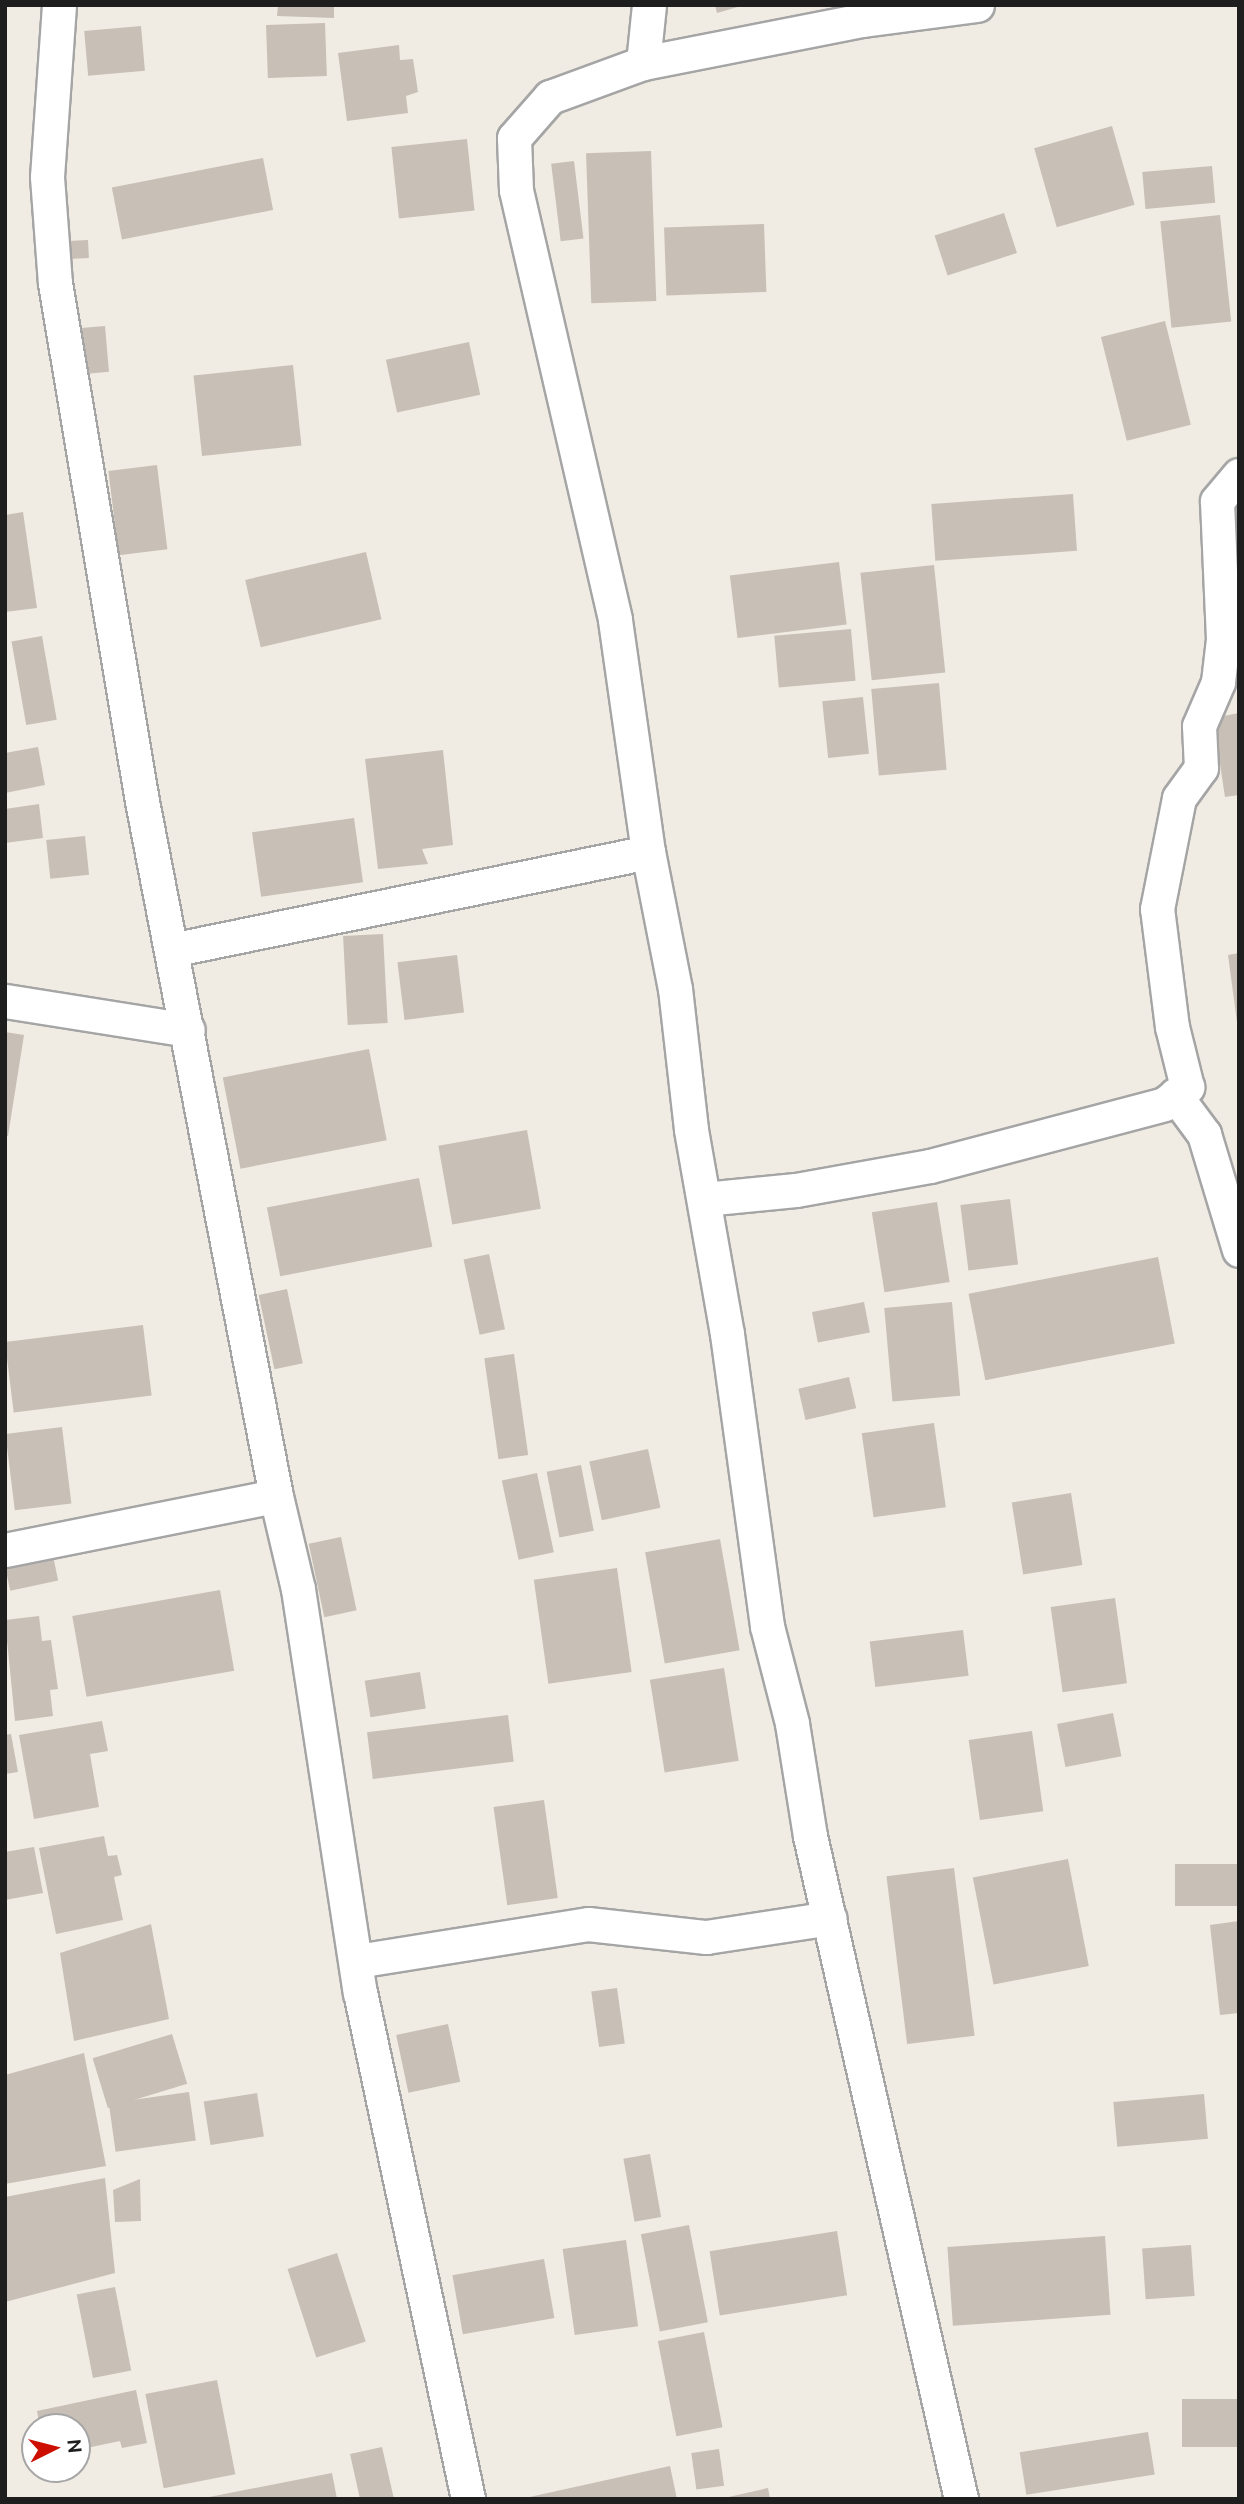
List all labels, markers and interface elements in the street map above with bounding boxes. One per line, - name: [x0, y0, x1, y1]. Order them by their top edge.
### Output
- north arrow: [21, 2413, 91, 2483]
- text: N: [63, 2438, 87, 2454]

